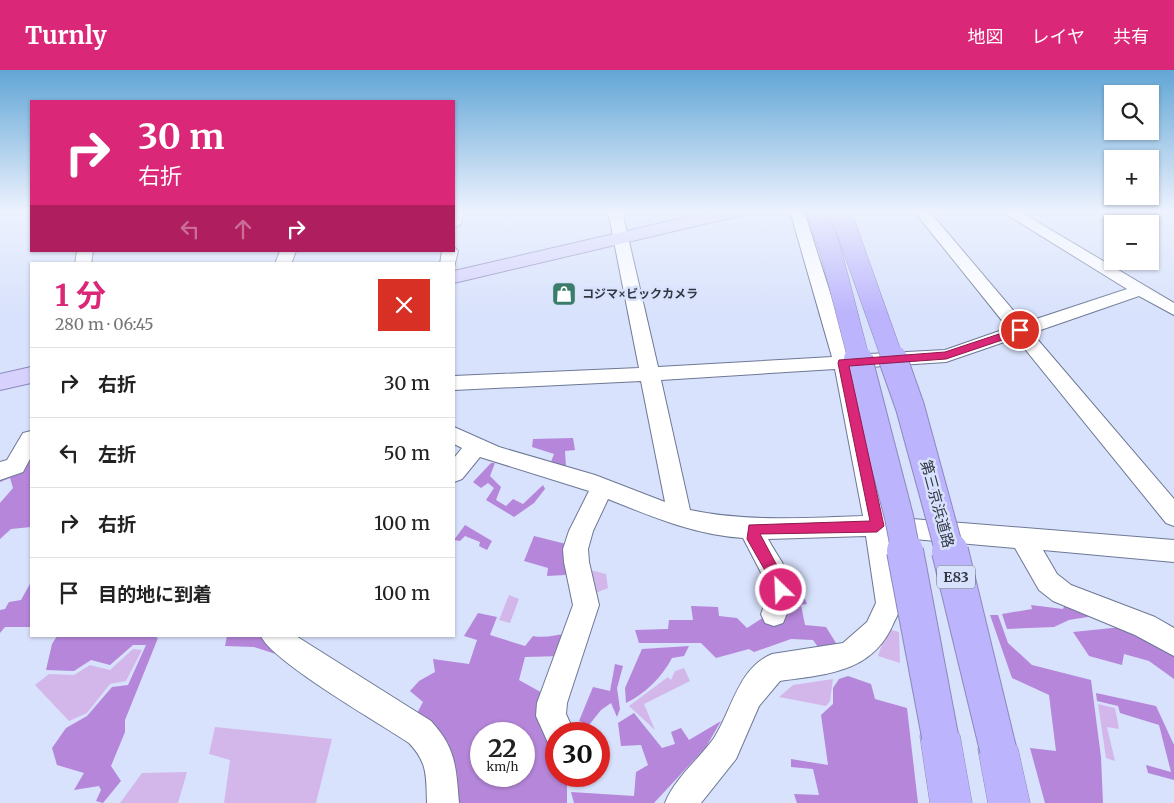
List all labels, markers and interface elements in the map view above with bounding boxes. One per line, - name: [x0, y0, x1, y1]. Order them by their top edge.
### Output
- text: Turnly: [25, 20, 107, 51]
- text: 地図: [968, 25, 1004, 48]
- text: レイヤ: [1032, 25, 1085, 48]
- text: 共有: [1113, 25, 1149, 48]
- map controls: [1104, 85, 1159, 270]
- button: search: [1104, 85, 1159, 140]
- text: 30 m: [138, 115, 224, 159]
- icon: right: [55, 120, 120, 185]
- button: +: [1104, 150, 1159, 205]
- text: 右折: [138, 162, 182, 190]
- icon: left: [176, 215, 204, 243]
- icon: ahead: [229, 215, 257, 243]
- icon: right: [282, 215, 310, 243]
- button: −: [1104, 215, 1159, 270]
- text: 1 分: [55, 276, 106, 314]
- button: close: [378, 279, 430, 331]
- shop icon: コジマ×ビックカメラ: [551, 281, 577, 307]
- place label: コジマ×ビックカメラ: [582, 286, 698, 301]
- pin: [999, 309, 1041, 351]
- text: 280 m · 06:45: [55, 314, 154, 334]
- icon: arrive: [1006, 316, 1034, 344]
- icon: right: [55, 369, 83, 397]
- text: 30 m: [384, 371, 430, 395]
- text: 右折: [98, 372, 136, 396]
- icon: left: [55, 439, 83, 467]
- text: 50 m: [384, 441, 430, 465]
- text: 左折: [98, 442, 136, 466]
- street label: 第三京浜道路: [917, 458, 958, 550]
- icon: right: [55, 509, 83, 537]
- text: 100 m: [374, 511, 430, 535]
- text: 右折: [98, 512, 136, 536]
- position arrow: [754, 563, 806, 615]
- road number: E83: [937, 566, 975, 588]
- icon: arrive: [55, 579, 83, 607]
- text: 100 m: [374, 581, 430, 605]
- text: 目的地に到着: [98, 582, 212, 606]
- speed limit sign: 30: [545, 722, 610, 787]
- text: 22: [488, 732, 517, 764]
- text: km/h: [487, 759, 518, 774]

